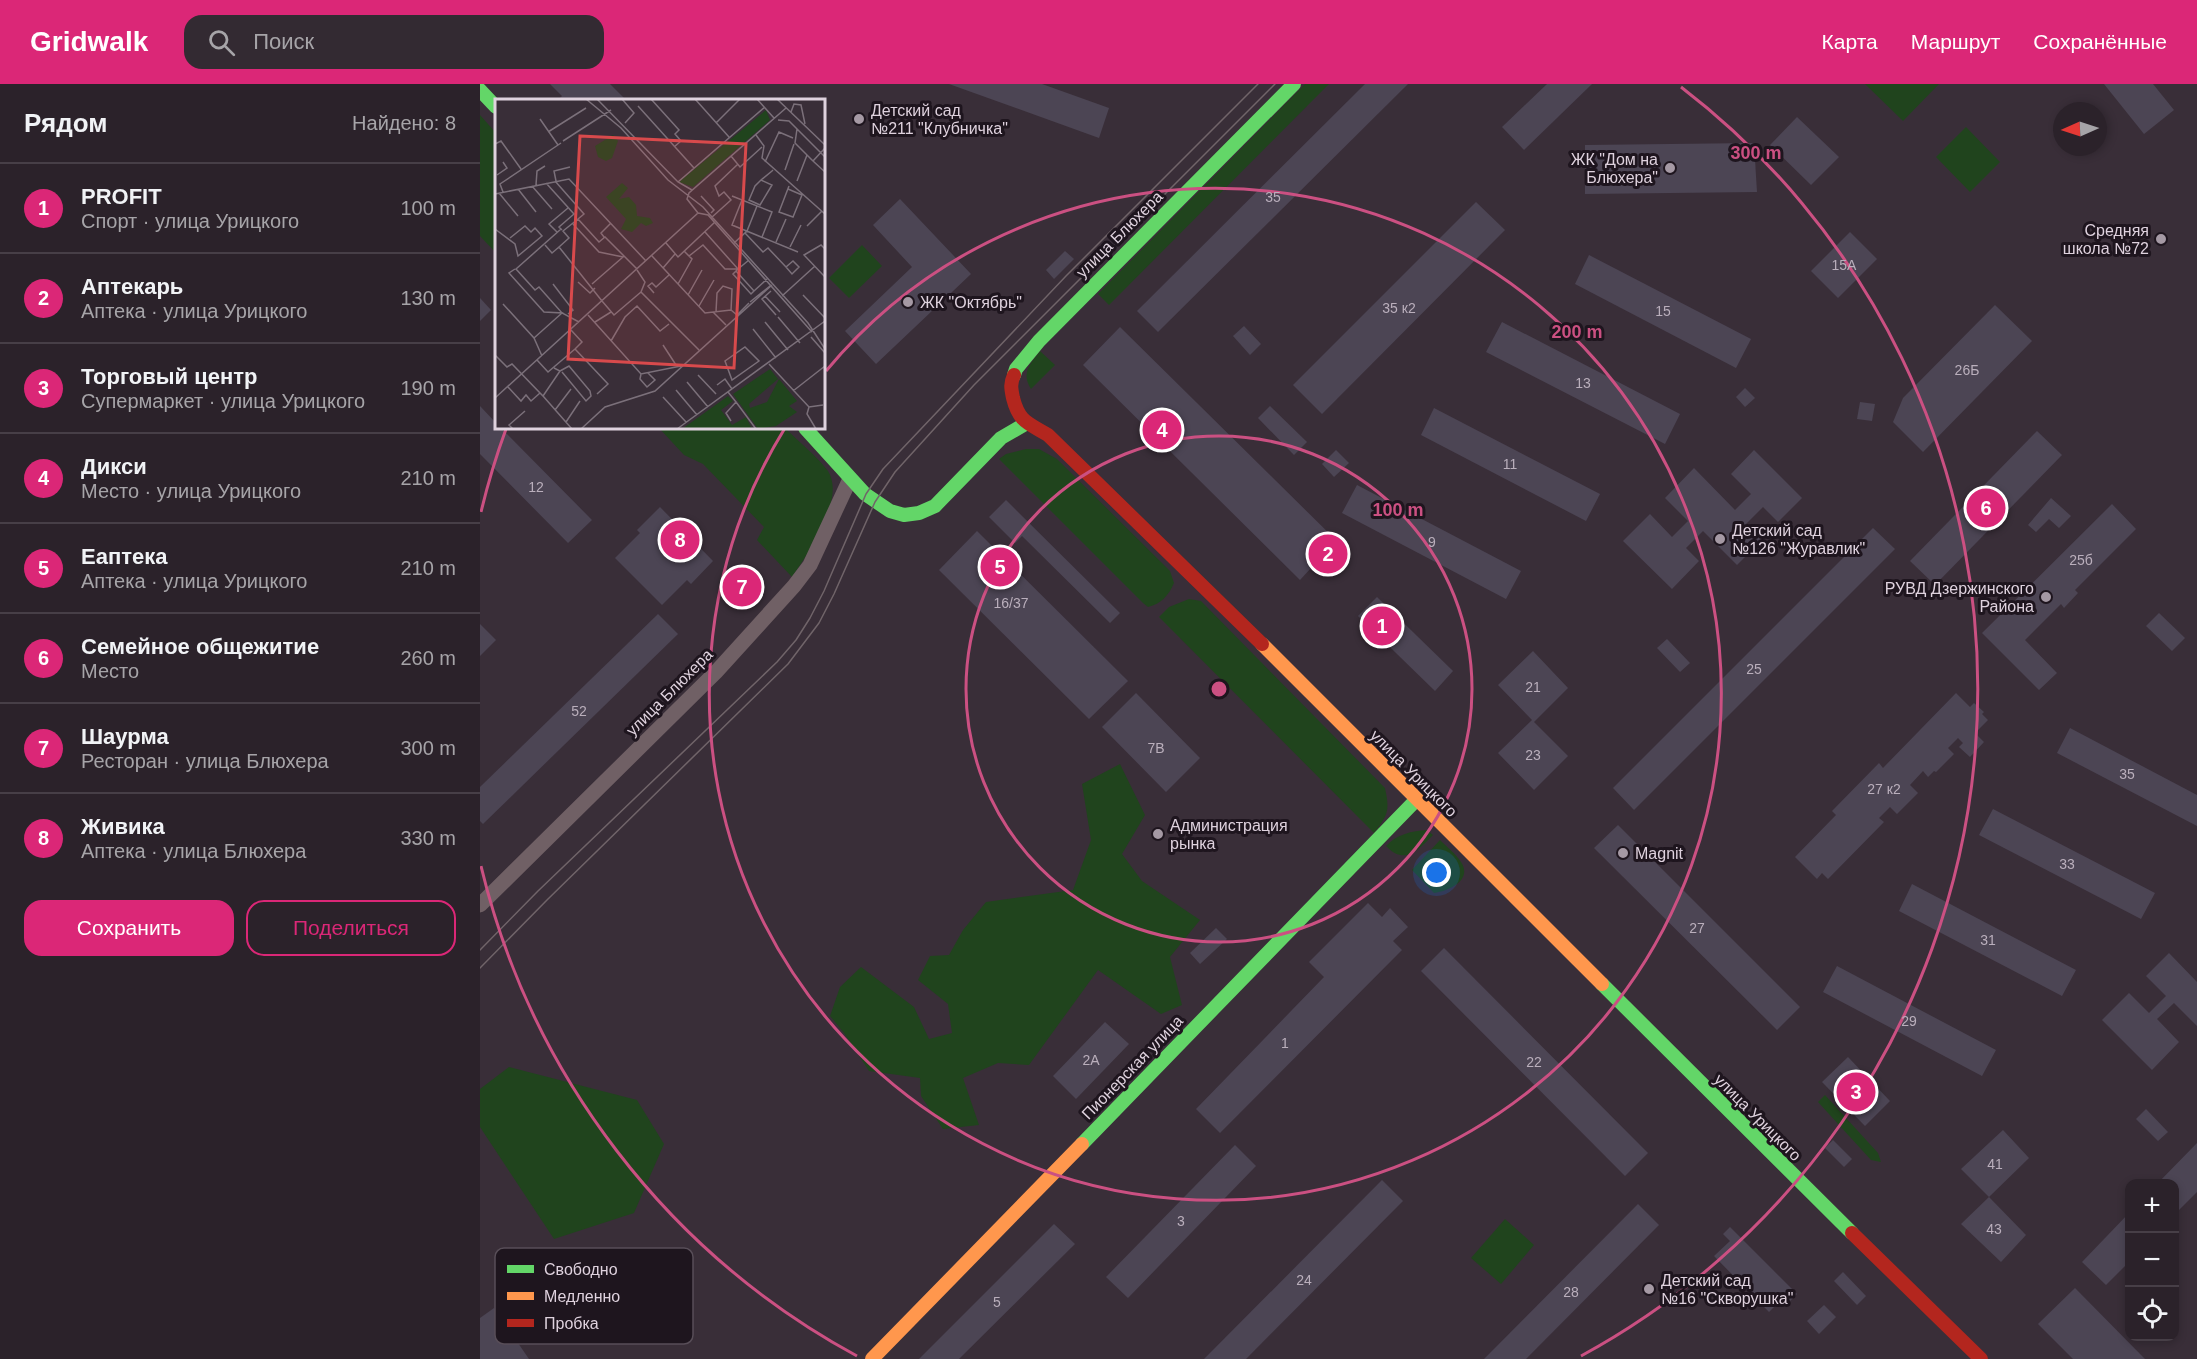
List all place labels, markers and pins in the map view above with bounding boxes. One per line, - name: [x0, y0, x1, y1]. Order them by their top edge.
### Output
- place label: Детский сад №211 "Клубничка": [871, 102, 1008, 137]
- marker: Детский сад №211 "Клубничка": [852, 112, 866, 126]
- place label: ЖК "Дом на Блюхера": [1571, 151, 1658, 186]
- marker: ЖК "Дом на Блюхера": [1663, 161, 1677, 175]
- place label: Средняя школа №72: [2063, 222, 2149, 257]
- marker: Средняя школа №72: [2154, 232, 2168, 246]
- place label: ЖК "Октябрь": [920, 294, 1022, 311]
- marker: ЖК "Октябрь": [901, 295, 915, 309]
- pin: 4: [1142, 408, 1182, 452]
- pin: 6: [1966, 486, 2006, 530]
- pin: 8: [660, 518, 700, 562]
- place label: Детский сад №126 "Журавлик": [1732, 522, 1865, 557]
- pin: 2: [1308, 532, 1348, 576]
- marker: Детский сад №126 "Журавлик": [1713, 532, 1727, 546]
- pin: 5: [980, 544, 1020, 590]
- pin: 7: [722, 564, 762, 610]
- place label: РУВД Дзержинского Района: [1885, 580, 2034, 615]
- marker: РУВД Дзержинского Района: [2039, 590, 2053, 604]
- pin: 1: [1362, 604, 1402, 648]
- centre of rings: [1209, 679, 1229, 699]
- place label: Администрация рынка: [1170, 817, 1288, 852]
- marker: Администрация рынка: [1151, 827, 1165, 841]
- place label: Magnit: [1635, 845, 1684, 862]
- marker: Magnit: [1616, 846, 1630, 860]
- pin: 3: [1836, 1070, 1876, 1114]
- place label: Детский сад №16 "Скворушка": [1661, 1272, 1793, 1307]
- marker: Детский сад №16 "Скворушка": [1642, 1282, 1656, 1296]

